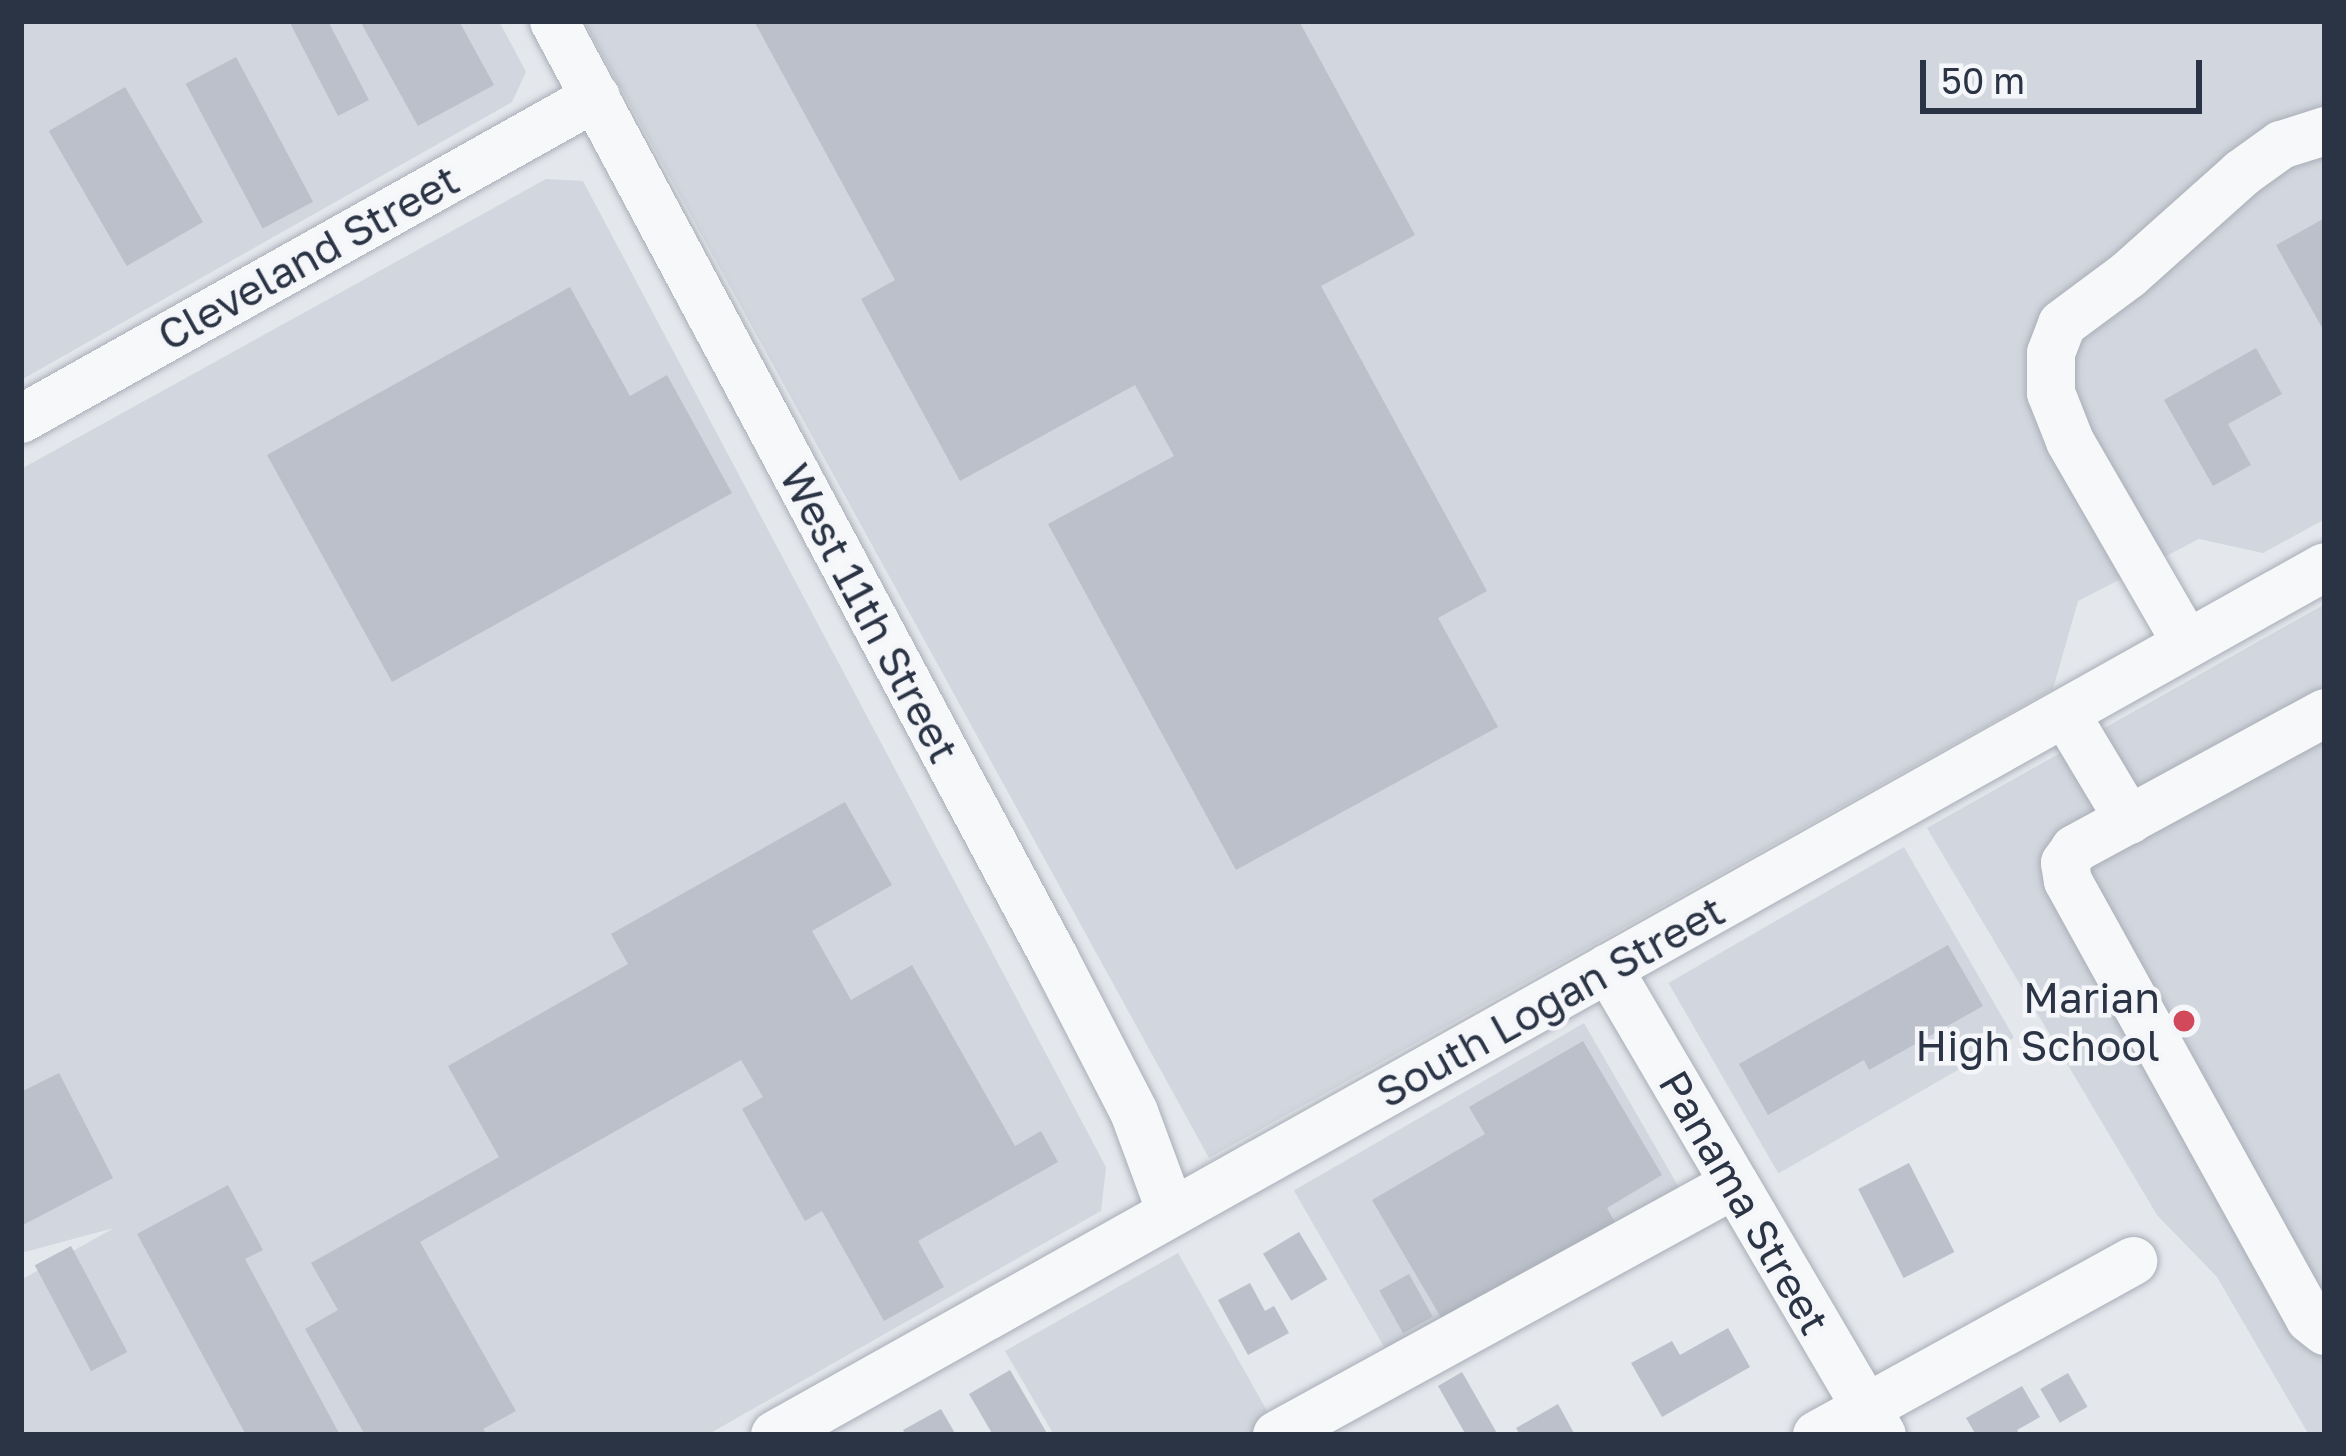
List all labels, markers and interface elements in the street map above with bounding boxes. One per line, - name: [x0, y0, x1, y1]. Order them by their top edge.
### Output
- scale bar: [1926, 36, 2208, 110]
- text: 50 m: [1941, 59, 2025, 102]
- street label: Cleveland Street: [149, 154, 467, 360]
- street label: West 11th Street: [770, 455, 970, 771]
- street label: South Logan Street: [1367, 885, 1733, 1117]
- place label: Marian High School: [1915, 972, 2160, 1070]
- marker: Marian High School: [2171, 1008, 2197, 1034]
- street label: Panama Street: [1649, 1061, 1841, 1343]

